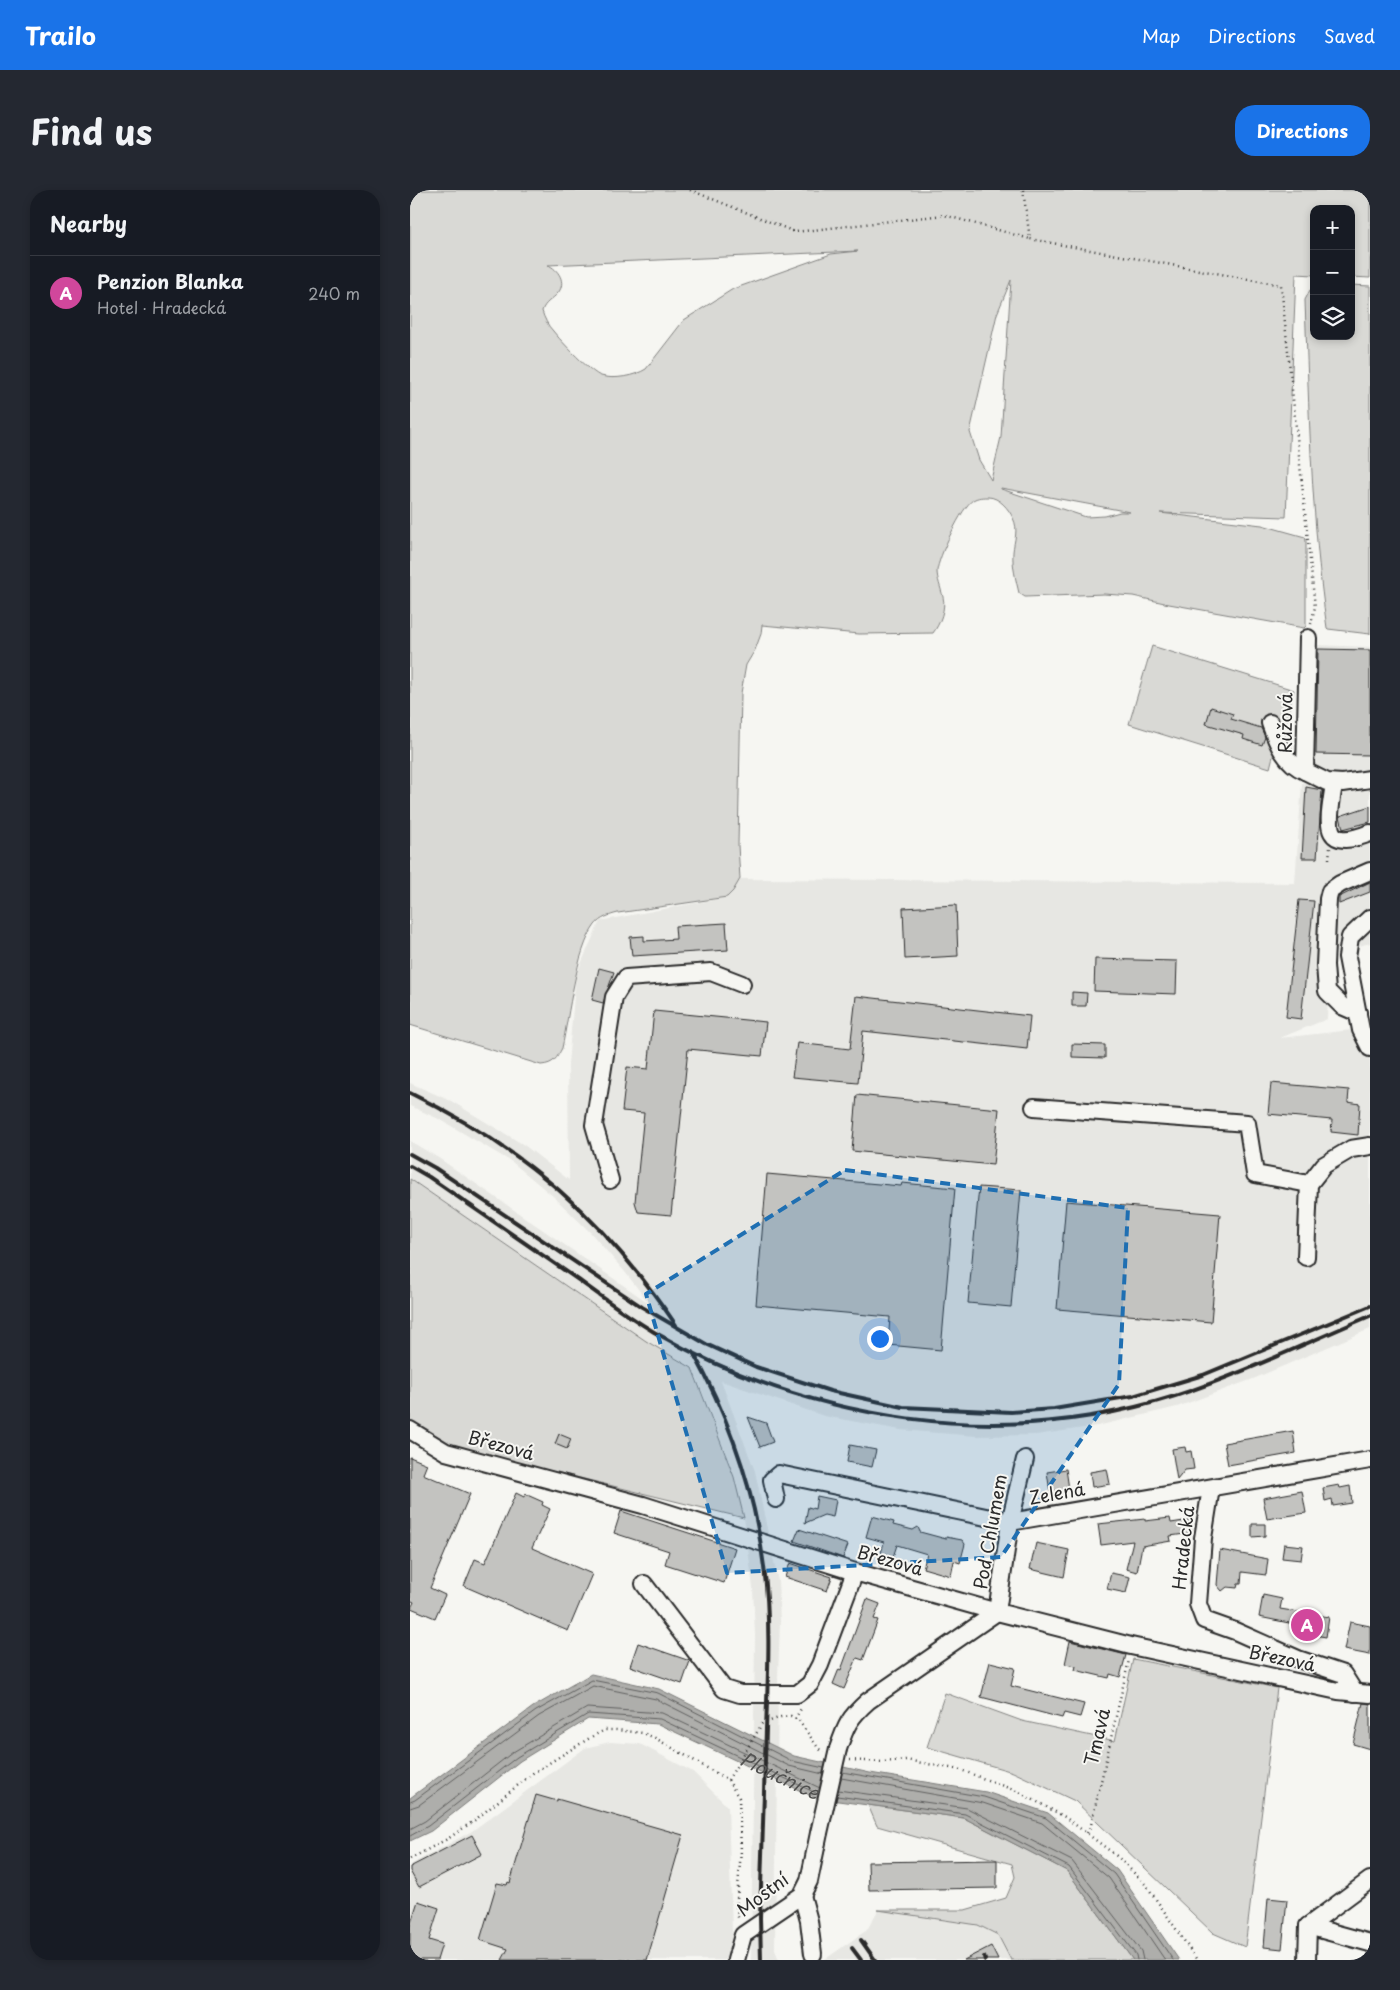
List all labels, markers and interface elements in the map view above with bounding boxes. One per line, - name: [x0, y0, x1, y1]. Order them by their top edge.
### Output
- text: Trailo: [25, 17, 96, 53]
- text: Map: [1142, 22, 1180, 49]
- text: Directions: [1208, 22, 1296, 49]
- text: Saved: [1324, 22, 1375, 49]
- text: Find us: [30, 104, 152, 157]
- button: Directions: [1235, 105, 1370, 156]
- map controls: [1310, 205, 1355, 340]
- button: +: [1310, 205, 1355, 250]
- text: Nearby: [50, 207, 127, 239]
- button: −: [1310, 250, 1355, 295]
- text: Penzion Blanka: [97, 267, 244, 295]
- text: A: [60, 281, 72, 305]
- text: 240 m: [308, 281, 360, 305]
- text: Hotel · Hradecká: [97, 295, 226, 319]
- button: layers: [1310, 295, 1355, 340]
- street label: Růžová: [1270, 692, 1299, 754]
- your location: [867, 1326, 893, 1352]
- street label: Březová: [465, 1423, 538, 1466]
- street label: Pod Chlumem: [966, 1472, 1013, 1592]
- street label: Zelená: [1027, 1474, 1088, 1511]
- street label: Hradecká: [1165, 1504, 1200, 1591]
- street label: Březová: [854, 1537, 927, 1582]
- pin: A: [1291, 1606, 1323, 1644]
- street label: Březová: [1246, 1637, 1318, 1678]
- street label: Tmavá: [1077, 1705, 1116, 1768]
- water label: Ploučnice: [736, 1744, 825, 1806]
- street label: Mostní: [731, 1865, 794, 1922]

